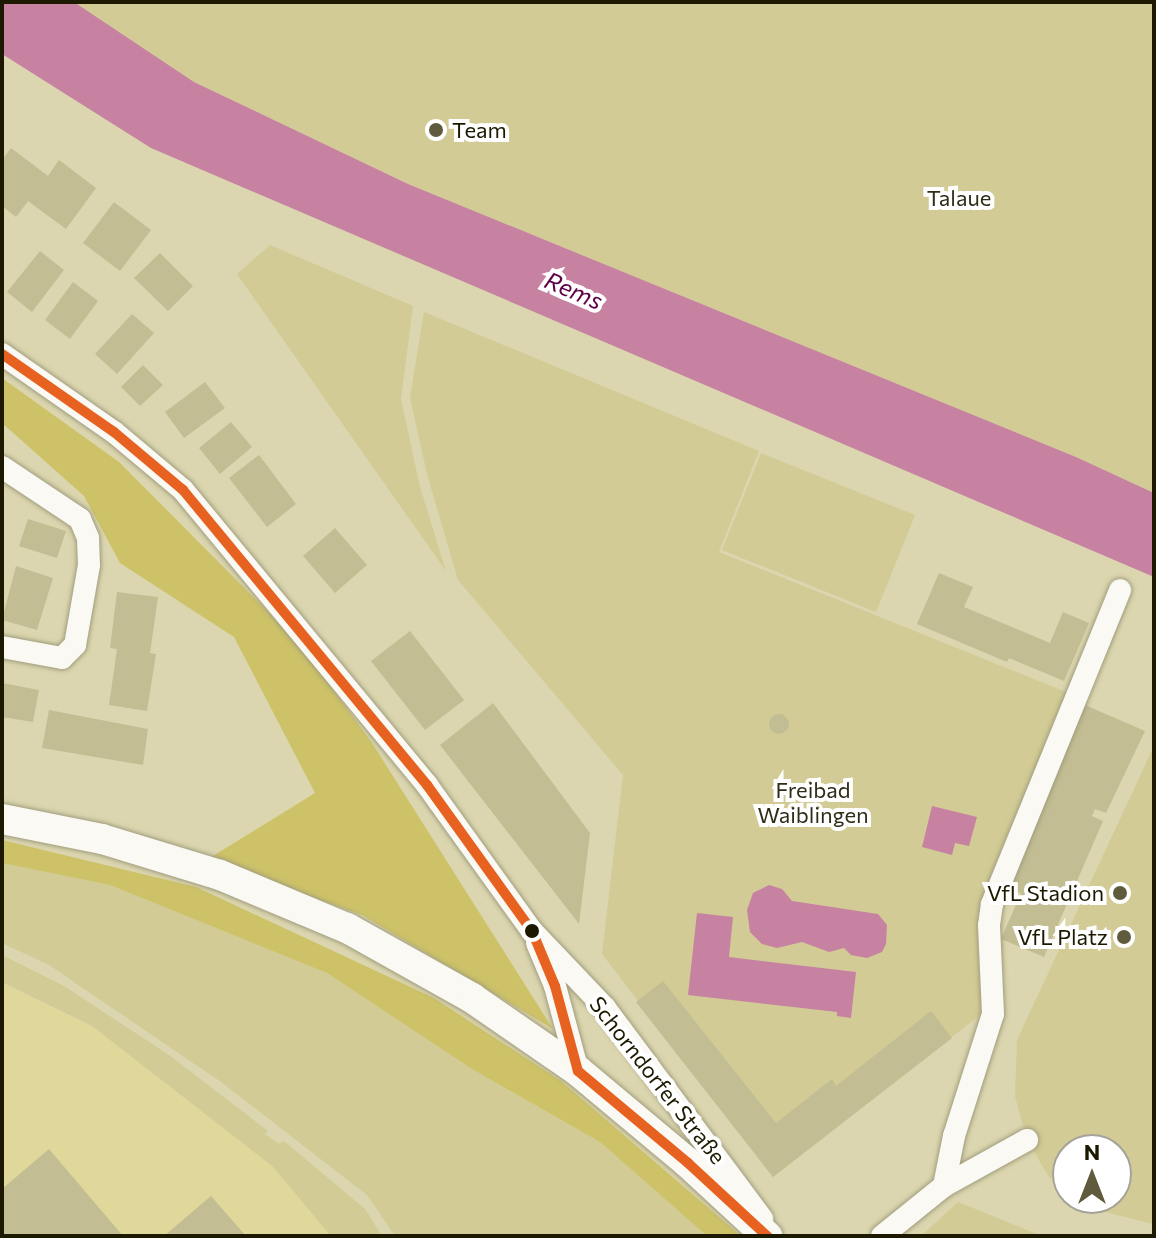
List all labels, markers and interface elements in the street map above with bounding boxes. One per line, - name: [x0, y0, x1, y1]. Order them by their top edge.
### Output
- place label: Team: [452, 117, 507, 143]
- marker: Team: [427, 121, 445, 139]
- park label: Talaue: [927, 185, 991, 211]
- water label: Rems: [541, 265, 607, 315]
- park label: Freibad Waiblingen: [757, 776, 869, 828]
- place label: VfL Stadion: [987, 880, 1104, 906]
- marker: VfL Stadion: [1111, 884, 1129, 902]
- unlabelled marker: [524, 923, 540, 939]
- place label: VfL Platz: [1017, 924, 1108, 950]
- marker: VfL Platz: [1115, 928, 1133, 946]
- street label: Schorndorfer Straße: [584, 991, 732, 1169]
- north arrow: [1052, 1134, 1132, 1214]
- text: N: [1084, 1138, 1100, 1165]

